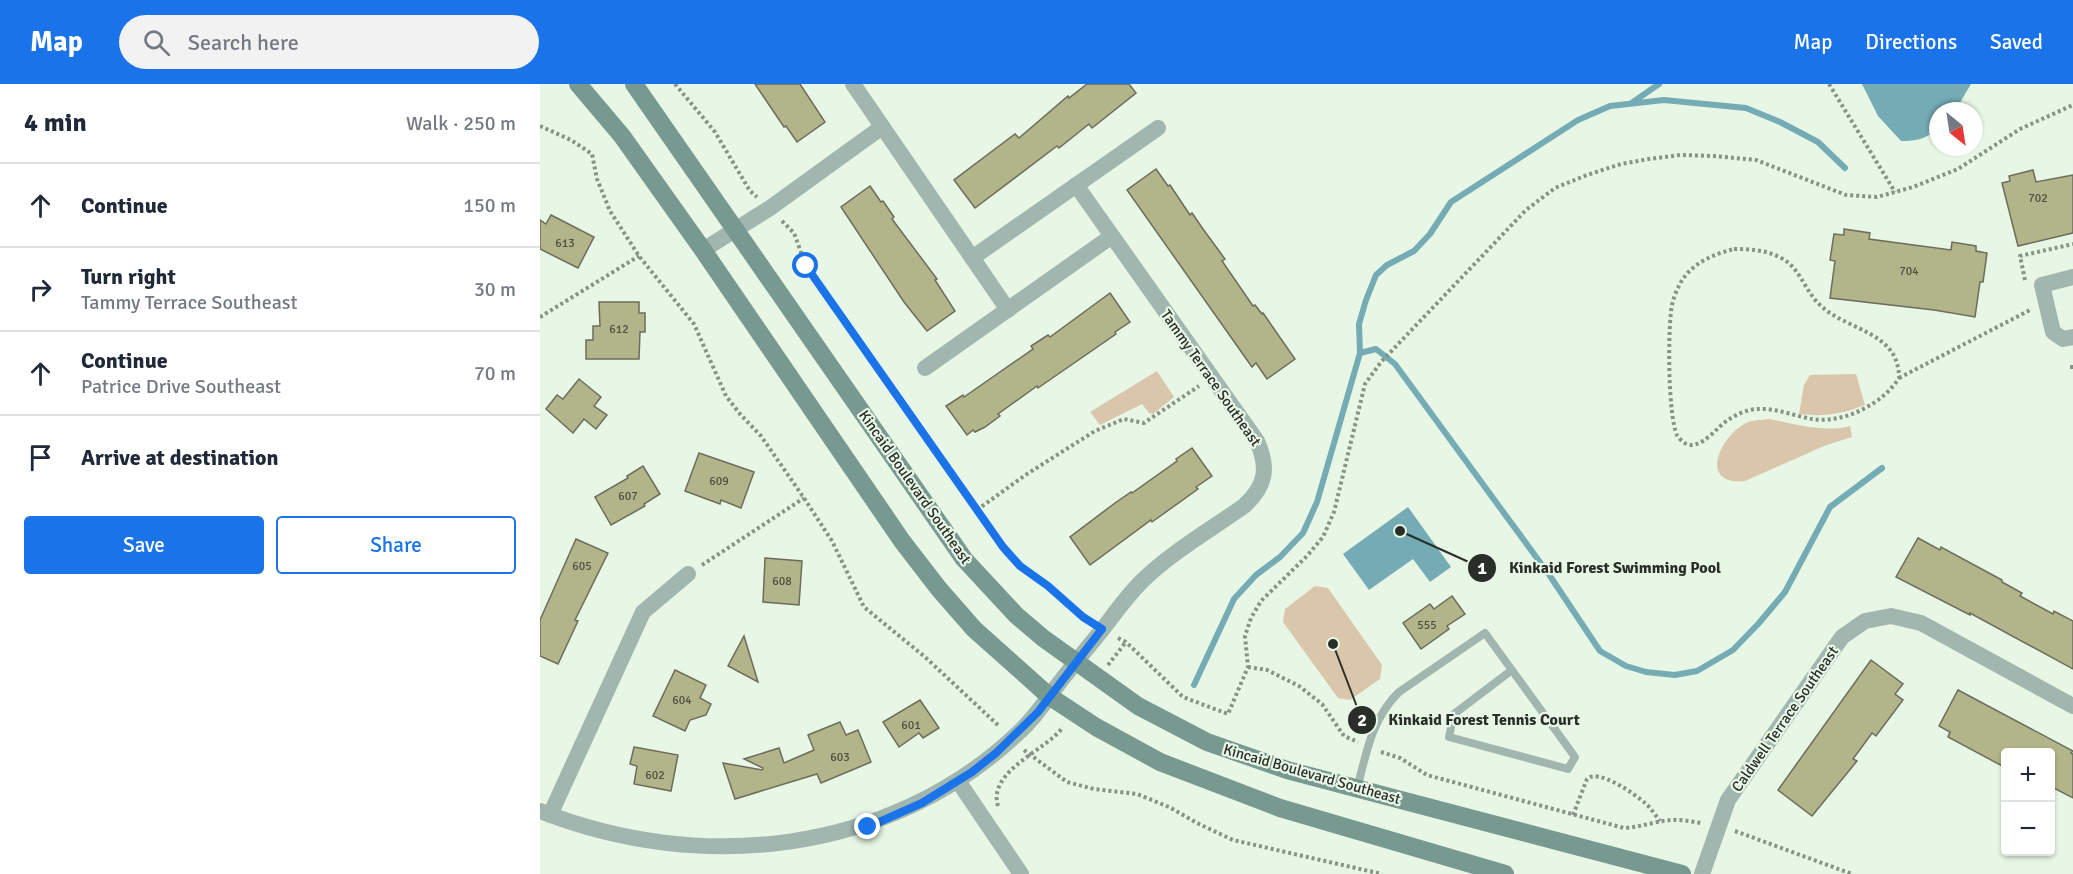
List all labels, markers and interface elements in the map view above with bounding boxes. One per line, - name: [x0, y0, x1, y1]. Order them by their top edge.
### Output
- search box: [119, 15, 539, 69]
- text: Map: [30, 25, 83, 59]
- icon: search: [140, 26, 173, 59]
- text: Search here: [188, 29, 299, 56]
- text: Map: [1794, 29, 1832, 55]
- text: Directions: [1865, 29, 1957, 55]
- text: Saved: [1990, 29, 2043, 55]
- north arrow: [1929, 102, 1983, 156]
- text: 4 min: [24, 107, 87, 139]
- text: Walk · 250 m: [406, 111, 516, 136]
- icon: ahead: [24, 189, 57, 222]
- house number: 702: [2028, 191, 2048, 206]
- text: Continue: [81, 192, 168, 219]
- text: 150 m: [463, 193, 516, 218]
- house number: 613: [555, 236, 575, 251]
- route start: [792, 252, 818, 278]
- text: Turn right: [81, 263, 176, 290]
- house number: 704: [1899, 264, 1919, 279]
- icon: right: [24, 273, 57, 306]
- text: 30 m: [474, 277, 516, 302]
- text: Tammy Terrace Southeast: [81, 290, 298, 315]
- street label: Tammy Terrace Southeast: [1157, 306, 1265, 450]
- house number: 612: [609, 322, 629, 337]
- text: Continue: [81, 347, 168, 374]
- icon: ahead: [24, 357, 57, 390]
- text: 70 m: [474, 361, 516, 386]
- text: Patrice Drive Southeast: [81, 374, 281, 399]
- street label: Kincaid Boulevard Southeast: [855, 407, 975, 567]
- icon: arrive: [24, 441, 57, 474]
- text: Arrive at destination: [81, 444, 278, 471]
- house number: 609: [709, 474, 729, 489]
- house number: 607: [618, 489, 638, 504]
- button: Save: [24, 516, 264, 574]
- button: Share: [276, 516, 516, 574]
- callout: Kinkaid Forest Swimming Pool: [1467, 551, 1733, 585]
- text: 1: [1477, 557, 1487, 579]
- text: Kinkaid Forest Swimming Pool: [1509, 558, 1721, 578]
- house number: 605: [572, 559, 592, 574]
- house number: 608: [772, 574, 792, 589]
- house number: 555: [1417, 618, 1437, 633]
- street label: Caldwell Terrace Southeast: [1728, 643, 1842, 795]
- house number: 604: [672, 693, 692, 708]
- callout: Kinkaid Forest Tennis Court: [1347, 703, 1592, 737]
- text: 2: [1357, 709, 1367, 731]
- text: Kinkaid Forest Tennis Court: [1388, 710, 1580, 730]
- house number: 601: [901, 718, 921, 733]
- street label: Kincaid Boulevard Southeast: [1221, 740, 1403, 808]
- map controls: [2001, 748, 2055, 856]
- button: +: [2001, 748, 2055, 802]
- house number: 603: [830, 750, 850, 765]
- house number: 602: [645, 768, 665, 783]
- button: −: [2001, 802, 2055, 856]
- route end: [854, 813, 880, 839]

